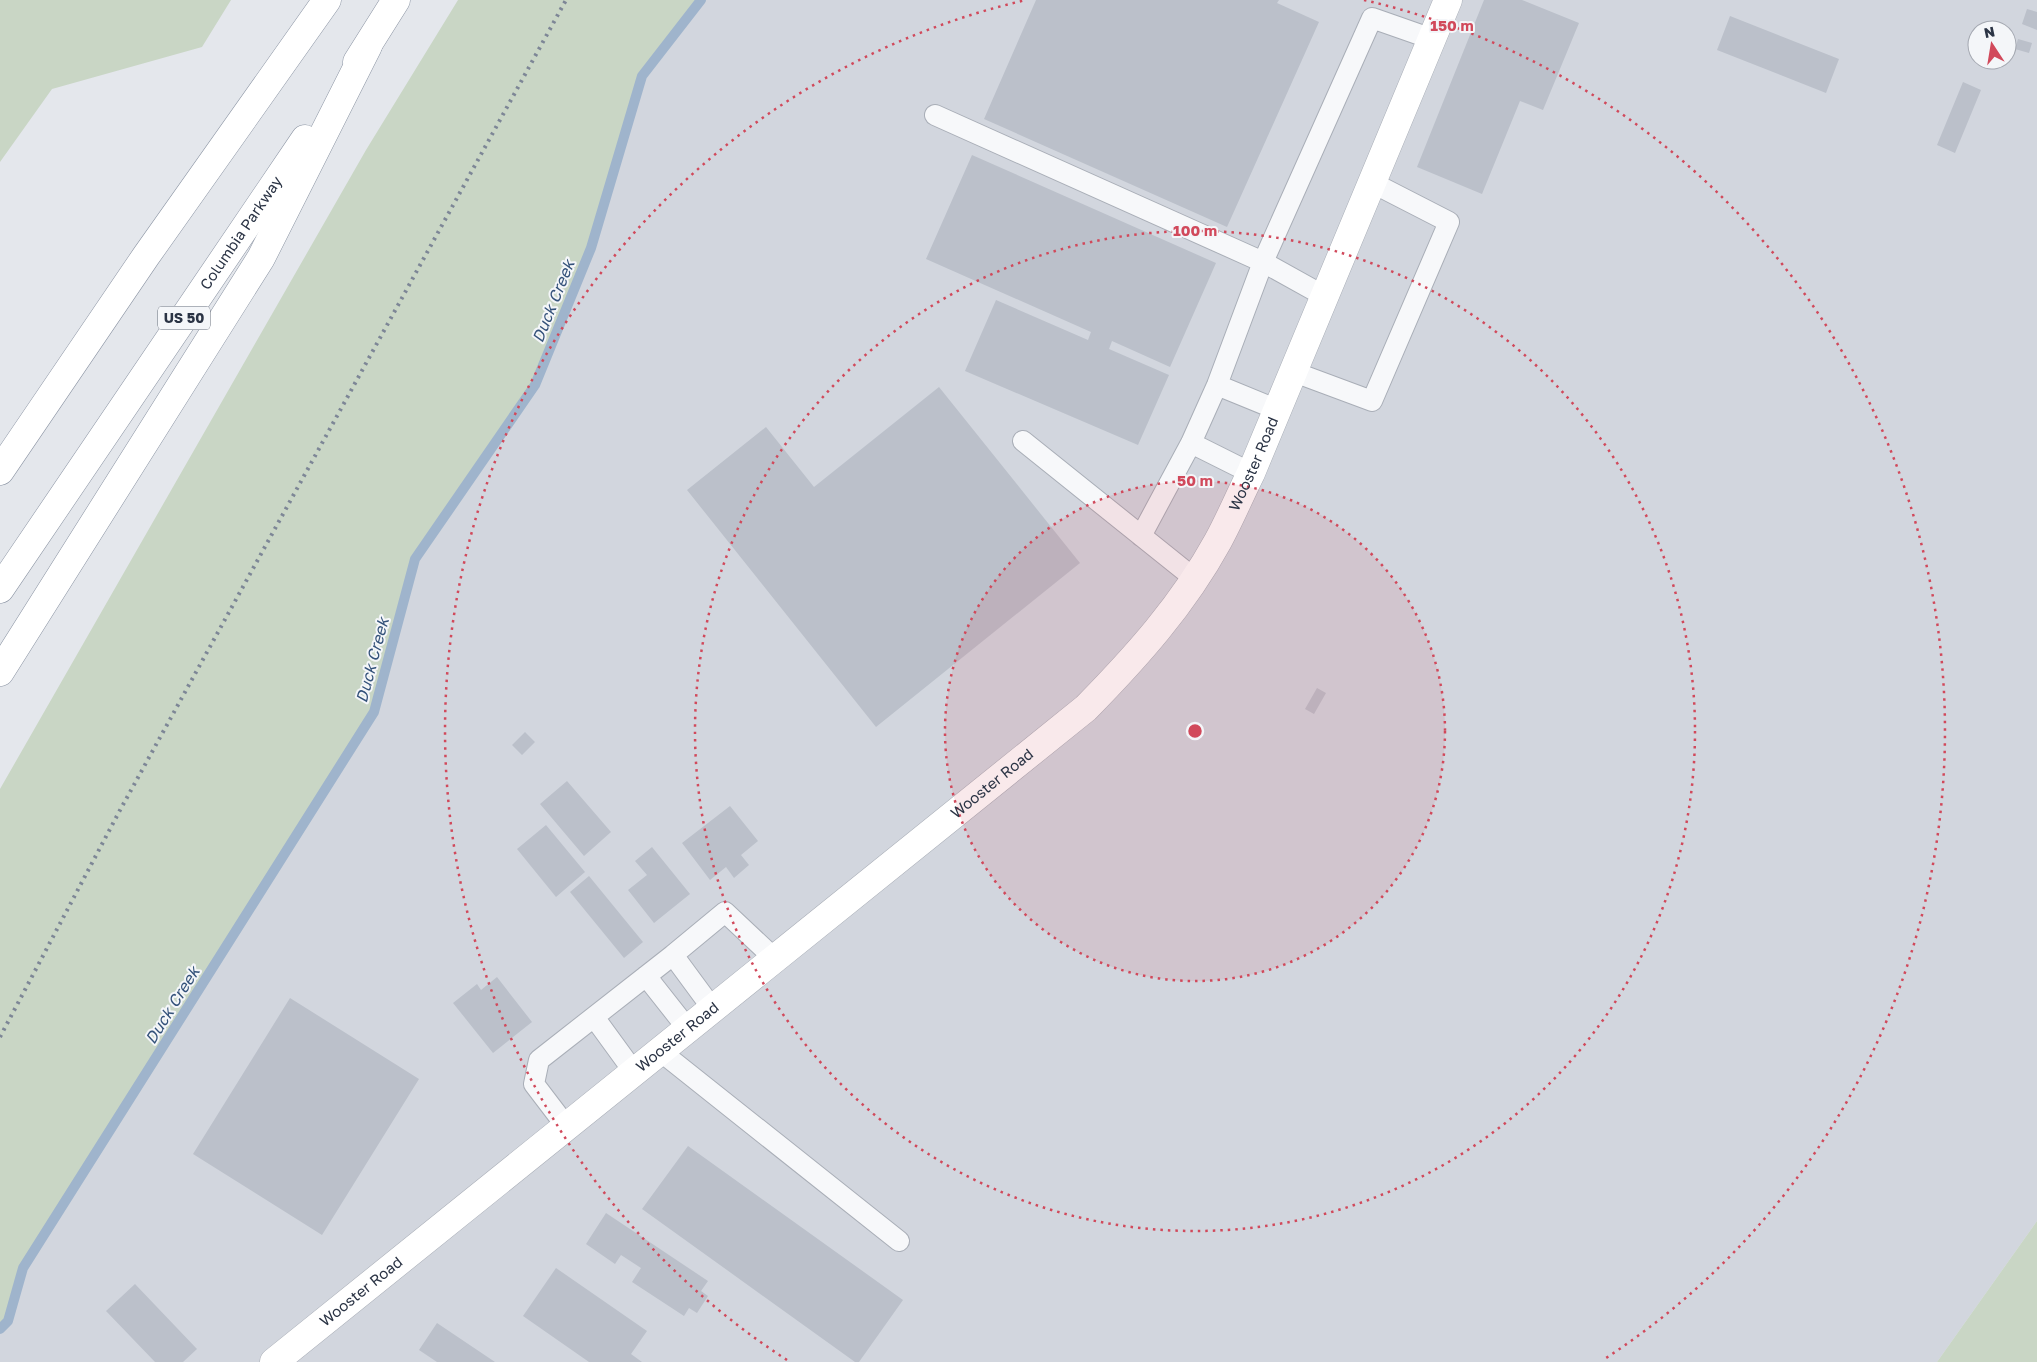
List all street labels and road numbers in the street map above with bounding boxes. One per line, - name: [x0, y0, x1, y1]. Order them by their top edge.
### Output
- street label: Columbia Parkway: [196, 172, 286, 293]
- road number: US 50: [158, 306, 210, 330]
- street label: Wooster Road: [1224, 414, 1281, 514]
- street label: Wooster Road: [946, 744, 1036, 822]
- street label: Wooster Road: [632, 998, 722, 1075]
- street label: Wooster Road: [316, 1252, 406, 1330]

